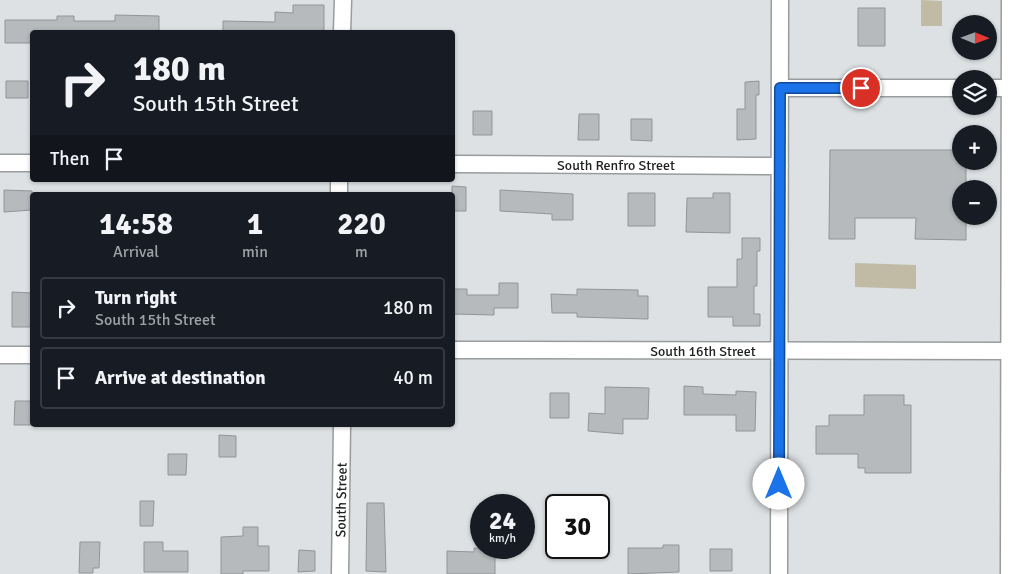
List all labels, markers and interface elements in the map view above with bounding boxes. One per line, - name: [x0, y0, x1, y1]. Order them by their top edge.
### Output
- north arrow: [952, 15, 998, 60]
- map controls: [952, 15, 997, 225]
- text: 180 m: [133, 47, 226, 90]
- icon: right: [50, 50, 115, 115]
- pin: [840, 67, 882, 109]
- button: layers: [952, 70, 997, 115]
- icon: arrive: [847, 74, 875, 102]
- text: South 15th Street: [133, 90, 299, 117]
- button: +: [952, 125, 997, 170]
- icon: arrive: [100, 145, 128, 173]
- text: Then: [50, 147, 90, 171]
- street label: South Renfro Street: [557, 157, 675, 174]
- button: −: [952, 180, 997, 225]
- text: 14:58: [99, 206, 173, 243]
- text: 1: [247, 206, 263, 243]
- text: 220: [337, 206, 386, 243]
- text: Arrival: [113, 242, 159, 262]
- text: min: [242, 242, 268, 262]
- text: m: [355, 242, 368, 262]
- text: Turn right: [95, 286, 177, 310]
- icon: right: [52, 294, 80, 322]
- text: 180 m: [383, 296, 433, 320]
- text: South 15th Street: [95, 310, 216, 330]
- street label: South 16th Street: [650, 343, 756, 360]
- icon: arrive: [52, 364, 80, 392]
- text: Arrive at destination: [95, 366, 266, 390]
- text: 40 m: [393, 366, 433, 390]
- position arrow: [752, 457, 804, 509]
- street label: South Street: [332, 462, 351, 538]
- speed limit sign: 30: [545, 494, 610, 559]
- text: 24: [489, 505, 516, 536]
- text: km/h: [489, 531, 516, 546]

